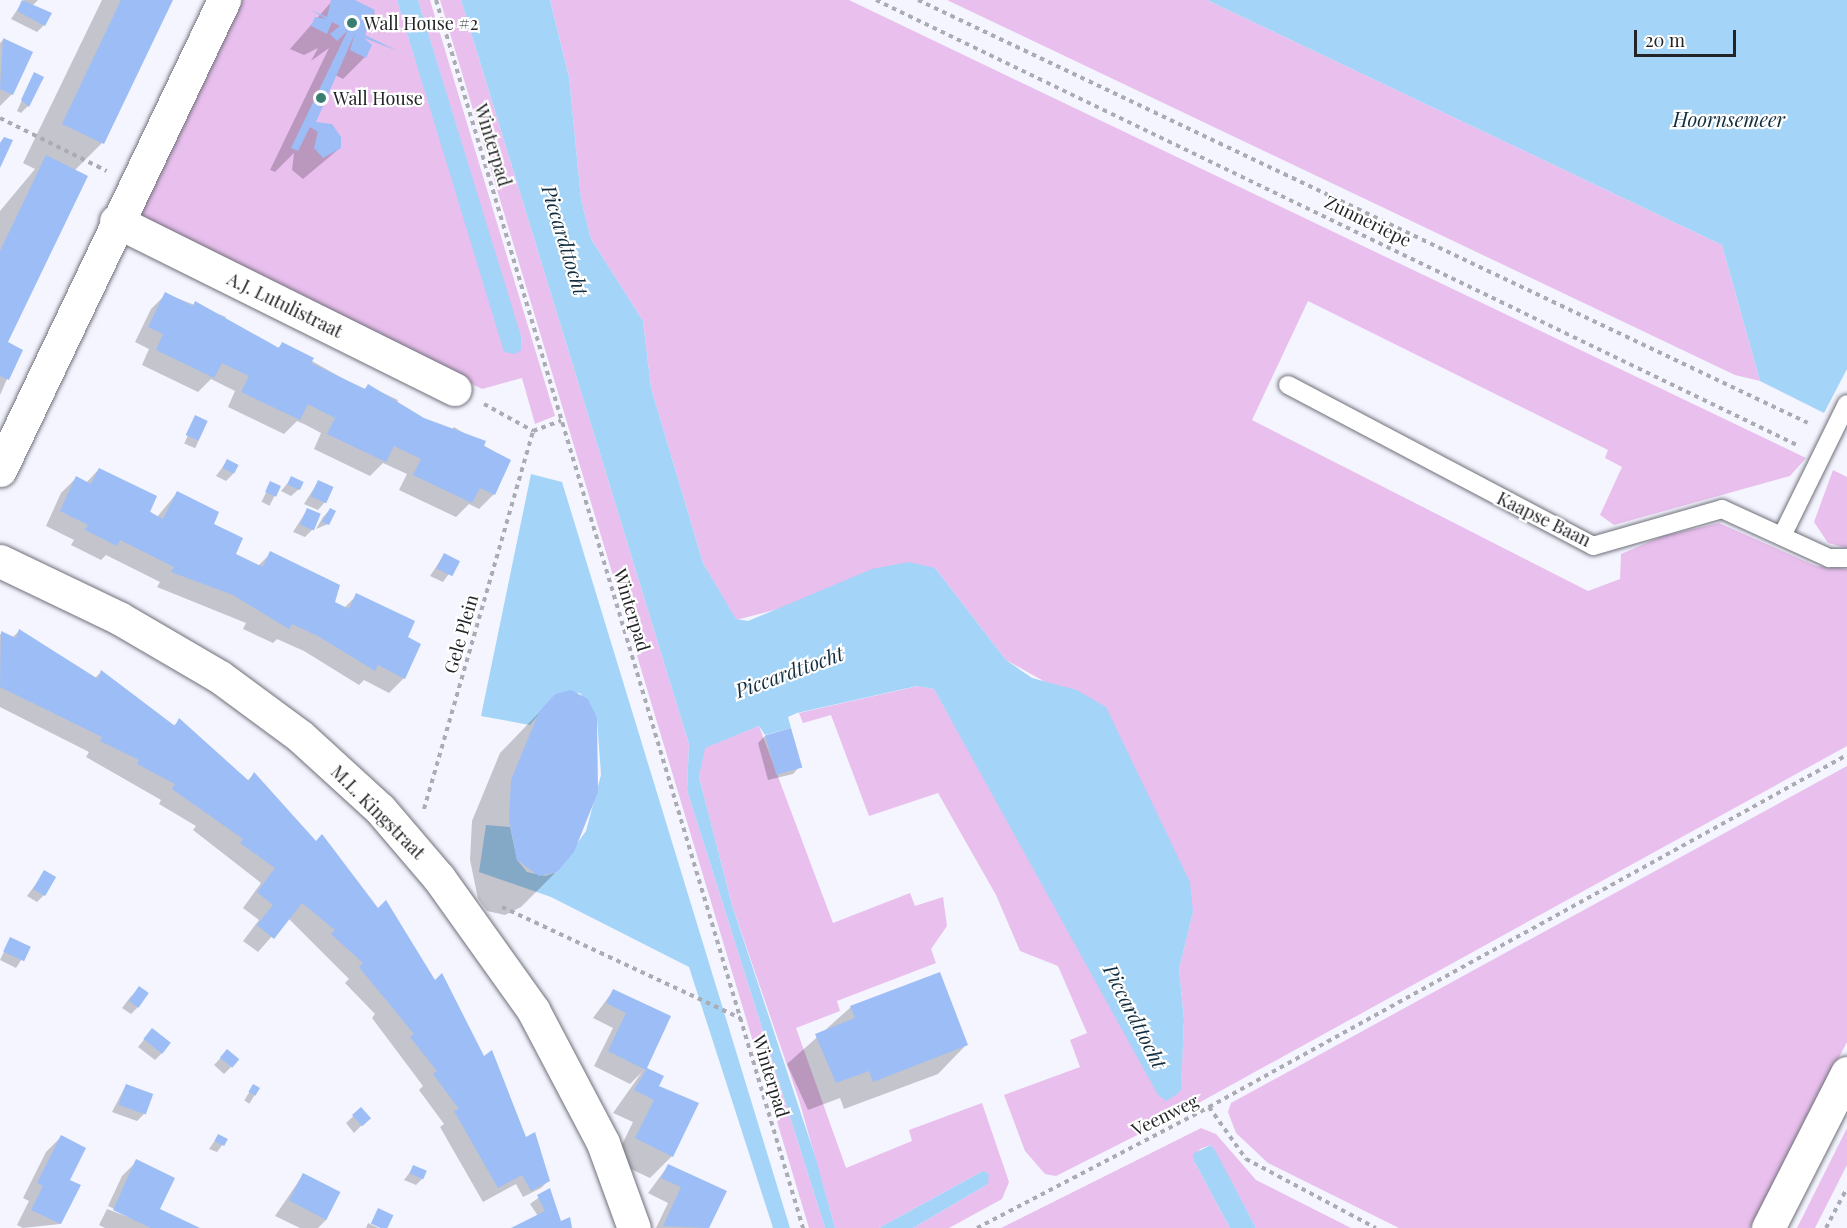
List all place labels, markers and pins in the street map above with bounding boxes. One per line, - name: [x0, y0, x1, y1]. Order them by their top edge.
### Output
- place label: Wall House #2: [364, 12, 478, 34]
- marker: Wall House #2: [345, 16, 359, 30]
- place label: Wall House: [333, 87, 423, 109]
- marker: Wall House: [314, 91, 328, 105]

